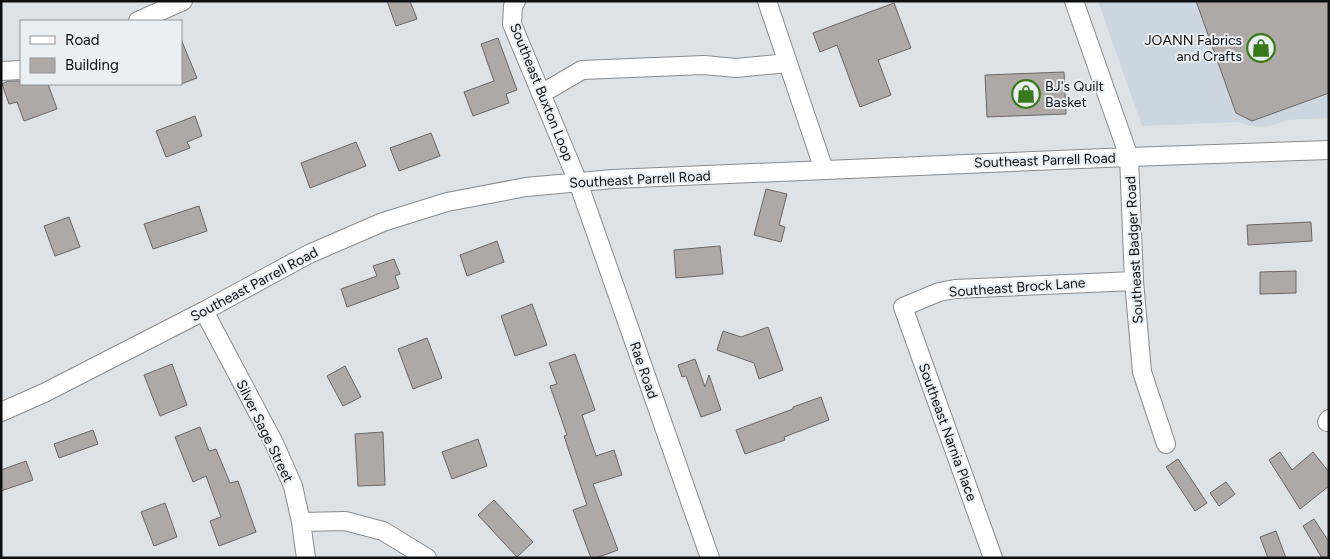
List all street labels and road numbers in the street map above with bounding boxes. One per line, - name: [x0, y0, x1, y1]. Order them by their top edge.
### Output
- street label: Southeast Buxton Loop: [506, 21, 577, 164]
- street label: Southeast Parrell Road: [974, 150, 1116, 171]
- street label: Southeast Parrell Road: [569, 167, 711, 192]
- street label: Southeast Badger Road: [1122, 176, 1147, 324]
- street label: Southeast Parrell Road: [188, 244, 321, 325]
- street label: Southeast Brock Lane: [948, 274, 1086, 301]
- street label: Rae Road: [626, 339, 661, 401]
- street label: Southeast Narnia Place: [915, 361, 981, 504]
- street label: Silver Sage Street: [232, 377, 297, 485]

